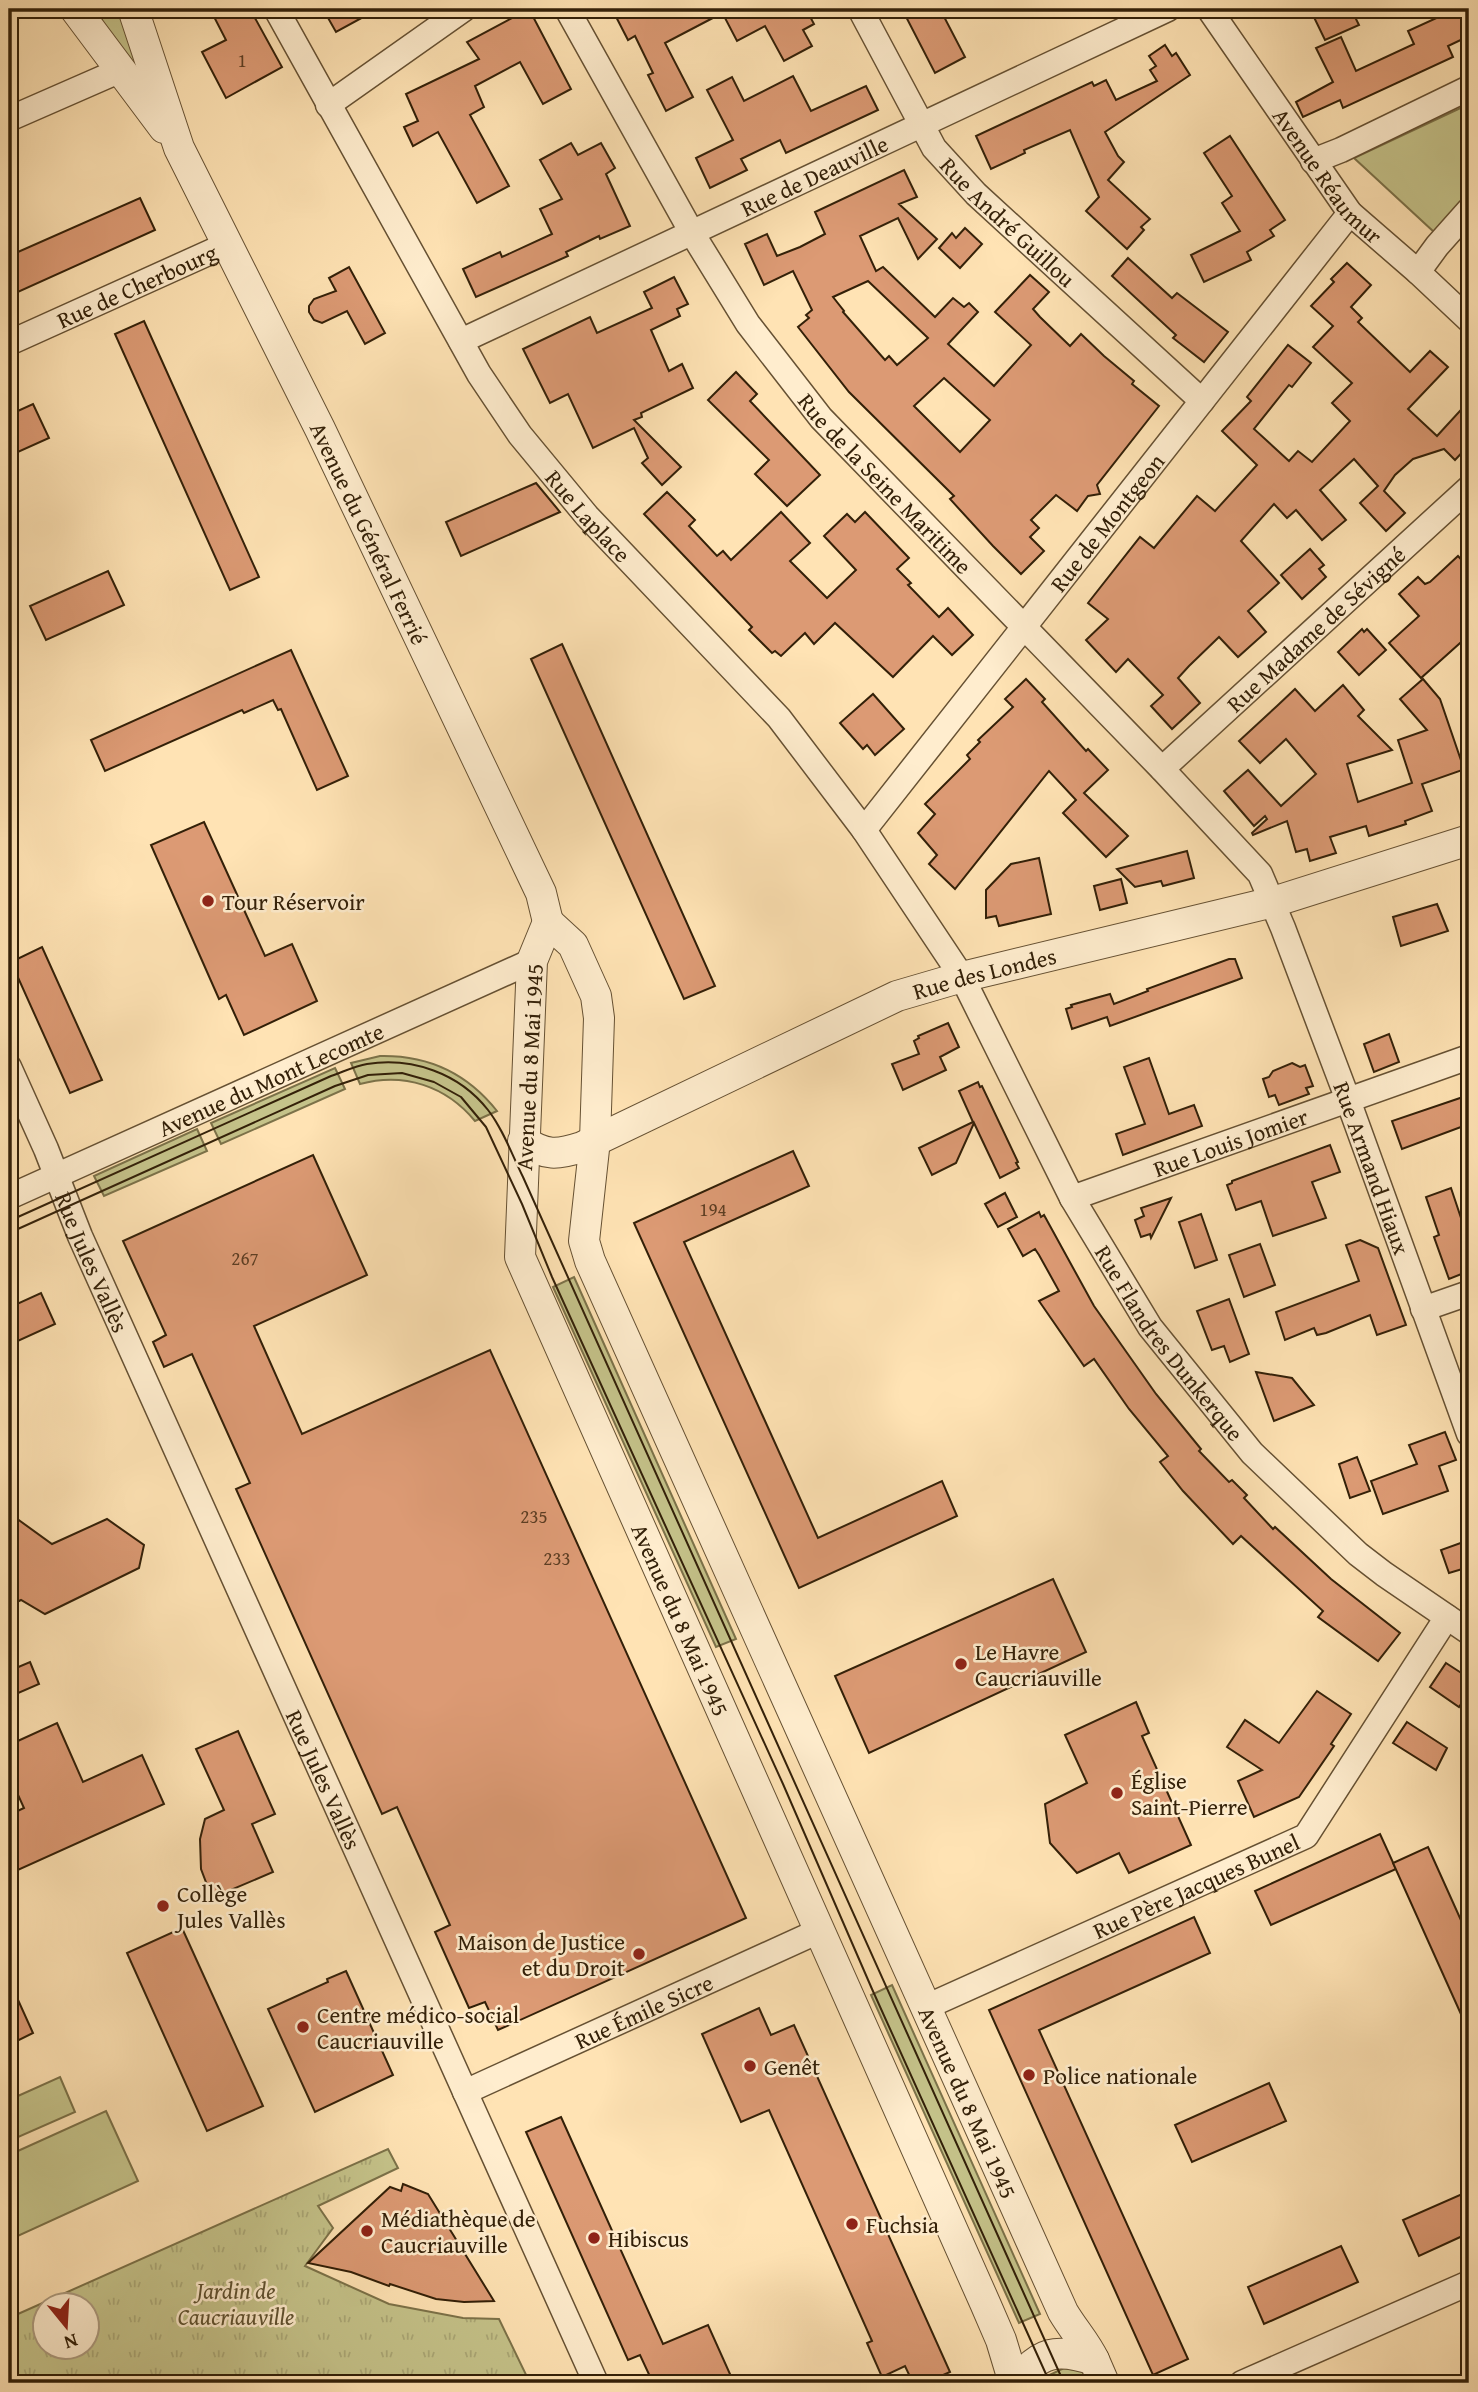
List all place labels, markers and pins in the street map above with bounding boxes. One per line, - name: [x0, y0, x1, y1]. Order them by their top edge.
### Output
- place label: Tour Réservoir: [222, 885, 365, 918]
- marker: Tour Réservoir: [200, 893, 216, 909]
- place label: Le Havre Caucriauville: [975, 1635, 1102, 1694]
- marker: Le Havre Caucriauville: [953, 1656, 969, 1672]
- place label: Église Saint-Pierre: [1131, 1764, 1248, 1823]
- marker: Église Saint-Pierre: [1109, 1785, 1125, 1801]
- place label: Collège Jules Vallès: [174, 1877, 286, 1936]
- marker: Collège Jules Vallès: [155, 1898, 171, 1914]
- place label: Maison de Justice et du Droit: [457, 1925, 625, 1984]
- marker: Maison de Justice et du Droit: [631, 1946, 647, 1962]
- place label: Centre médico-social Caucriauville: [317, 1998, 519, 2057]
- marker: Centre médico-social Caucriauville: [295, 2019, 311, 2035]
- place label: Genêt: [764, 2050, 820, 2083]
- marker: Genêt: [742, 2058, 758, 2074]
- place label: Police nationale: [1043, 2059, 1197, 2092]
- marker: Police nationale: [1021, 2067, 1037, 2083]
- place label: Médiathèque de Caucriauville: [381, 2202, 536, 2261]
- place label: Fuchsia: [866, 2208, 939, 2241]
- marker: Fuchsia: [844, 2216, 860, 2232]
- place label: Hibiscus: [608, 2222, 689, 2255]
- marker: Médiathèque de Caucriauville: [359, 2223, 375, 2239]
- marker: Hibiscus: [586, 2230, 602, 2246]

